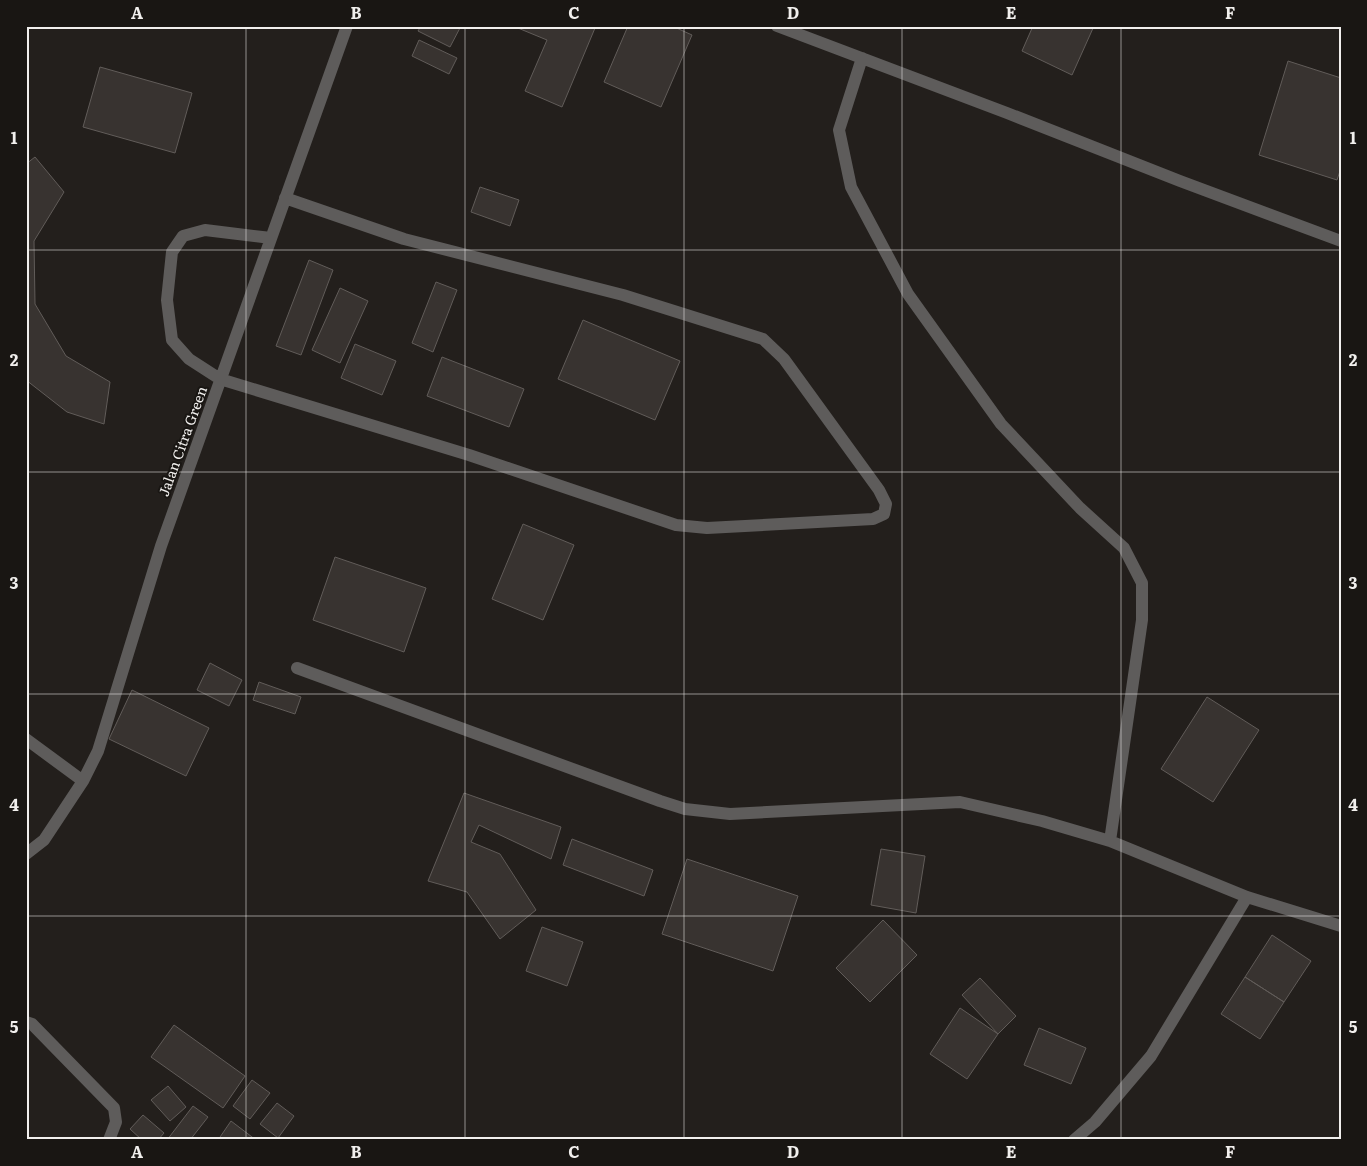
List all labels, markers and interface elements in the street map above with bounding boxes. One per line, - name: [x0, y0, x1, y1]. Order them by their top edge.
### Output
- text: A: [131, 0, 143, 24]
- text: B: [350, 0, 362, 24]
- text: C: [568, 0, 580, 24]
- text: D: [787, 0, 799, 24]
- text: E: [1006, 0, 1017, 24]
- text: F: [1225, 0, 1235, 24]
- text: 1: [11, 125, 18, 149]
- text: 1: [1350, 125, 1357, 149]
- text: 2: [10, 347, 19, 371]
- text: 2: [1349, 347, 1358, 371]
- street label: Jalan Citra Green: [153, 383, 211, 499]
- text: 3: [10, 570, 19, 594]
- text: 3: [1349, 570, 1358, 594]
- text: 4: [9, 792, 19, 816]
- text: 4: [1348, 792, 1358, 816]
- text: 5: [10, 1014, 19, 1038]
- text: 5: [1349, 1014, 1358, 1038]
- text: A: [131, 1139, 143, 1163]
- text: B: [350, 1139, 362, 1163]
- text: C: [568, 1139, 580, 1163]
- text: D: [787, 1139, 799, 1163]
- text: E: [1006, 1139, 1017, 1163]
- text: F: [1225, 1139, 1235, 1163]

